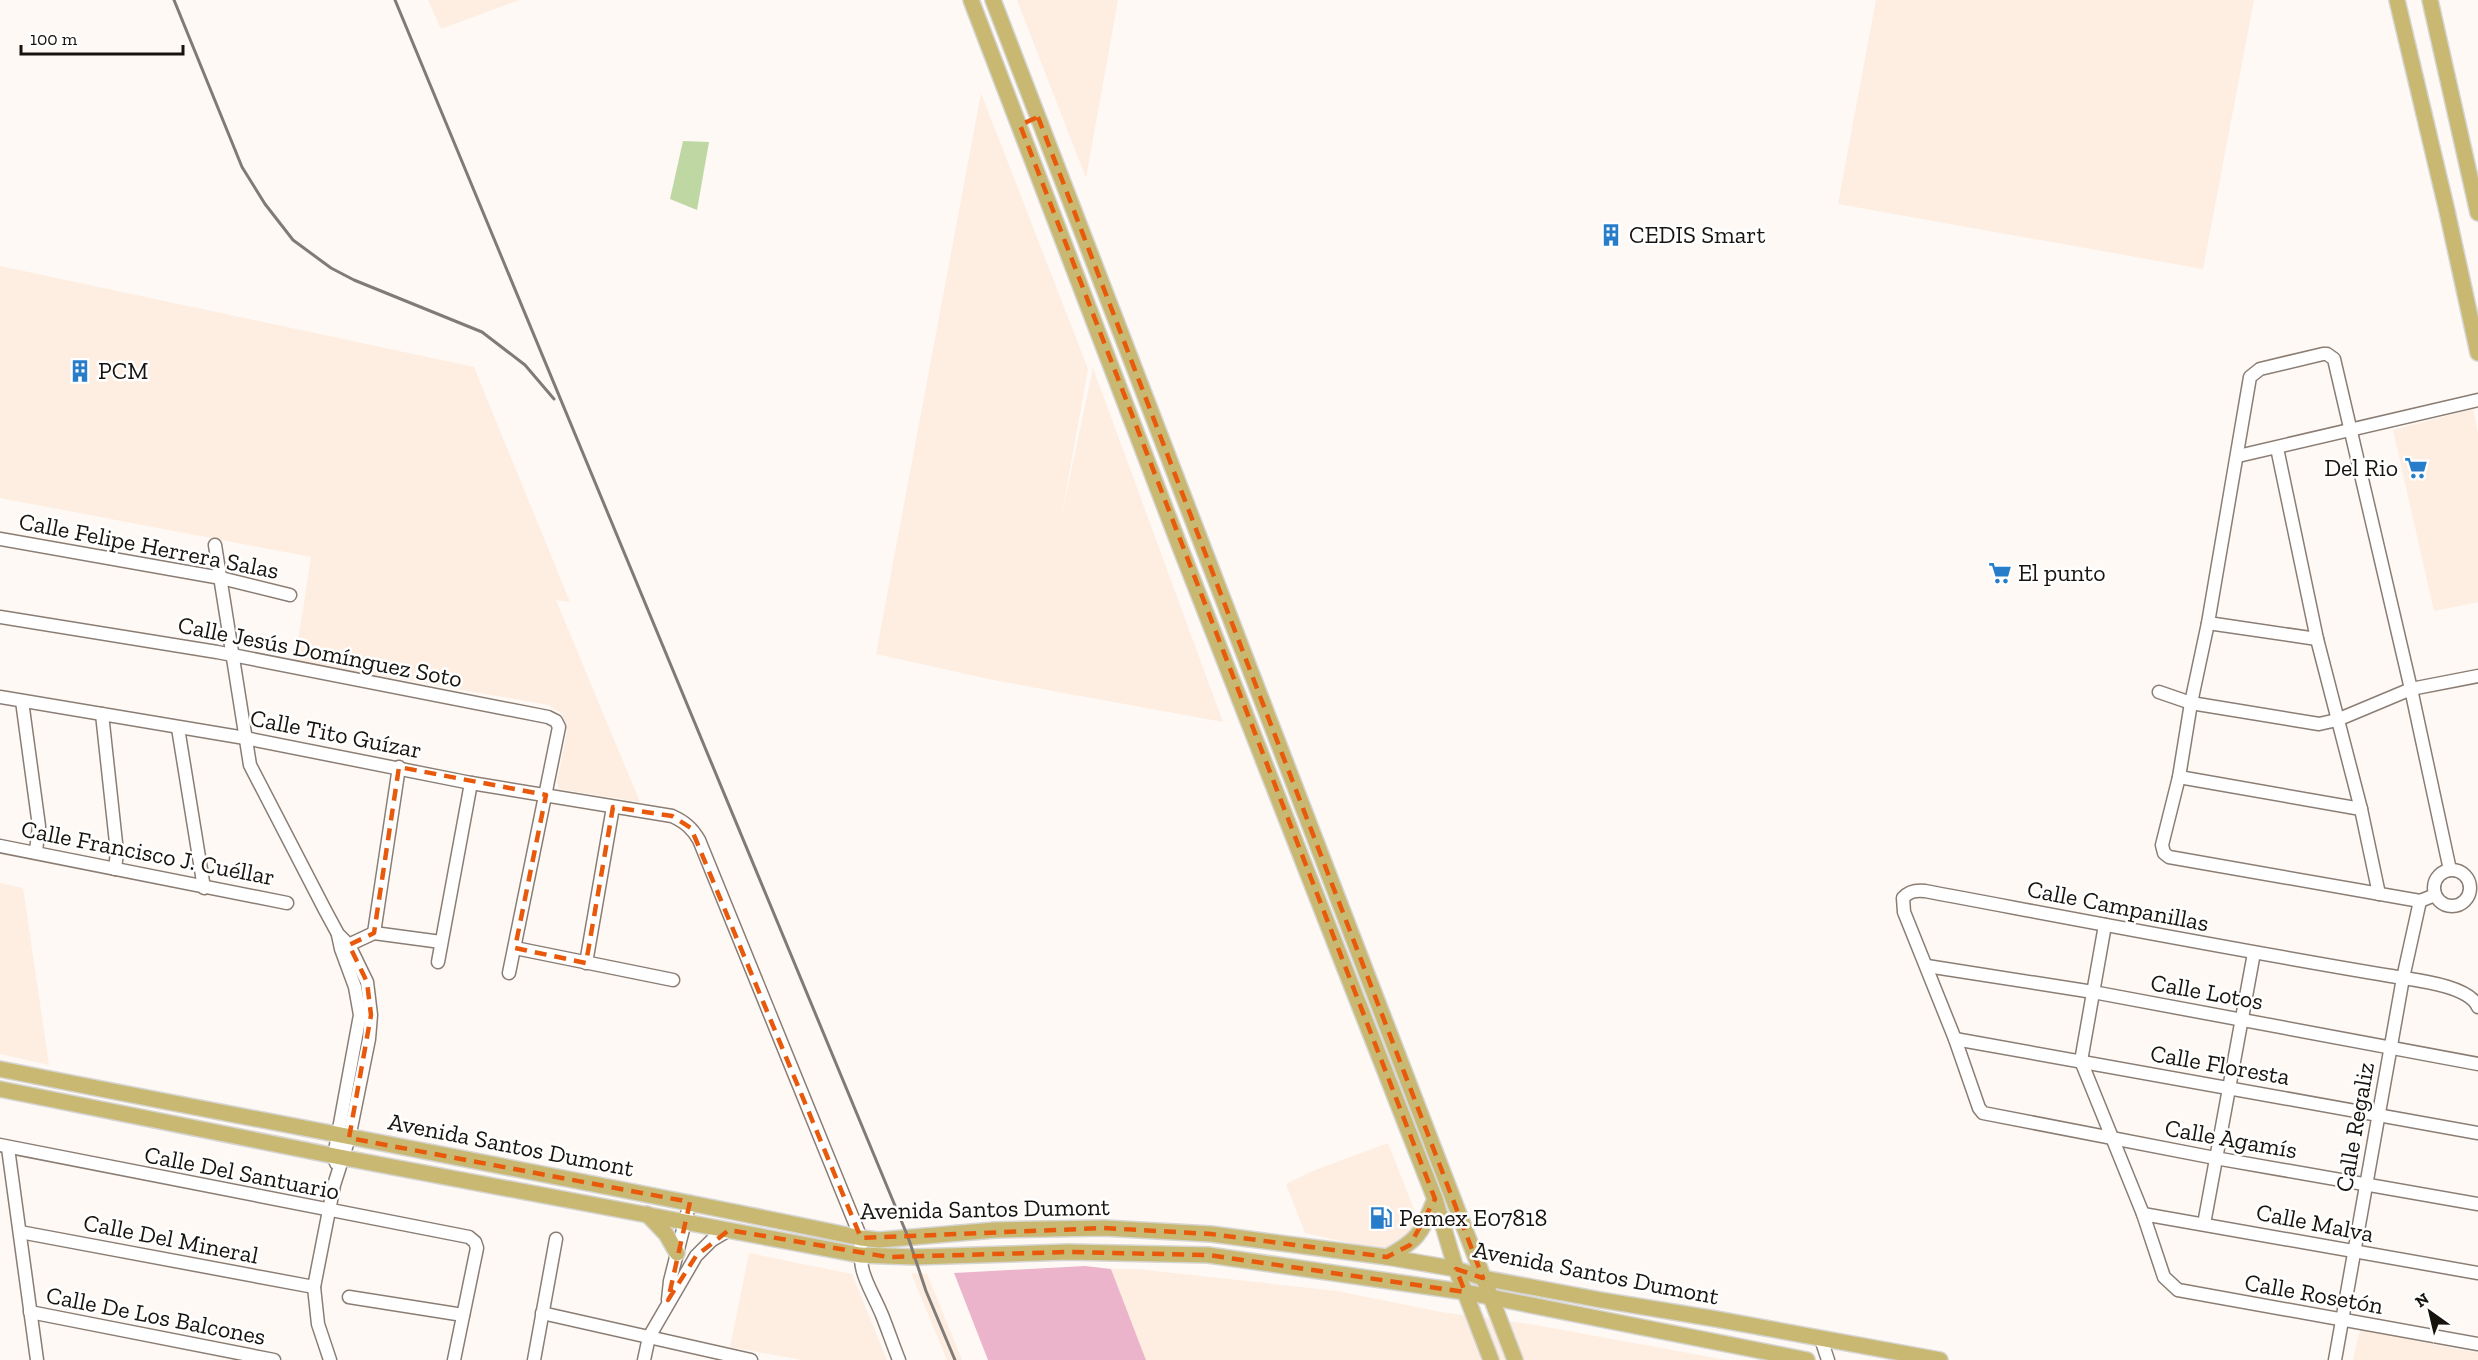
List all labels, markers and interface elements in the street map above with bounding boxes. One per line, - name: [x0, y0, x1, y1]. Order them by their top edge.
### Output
- scale bar: [21, 18, 183, 56]
- text: 100 m: [30, 28, 78, 50]
- place label: CEDIS Smart: [1629, 220, 1765, 249]
- building icon: CEDIS Smart: [1598, 222, 1624, 248]
- place label: PCM: [98, 356, 148, 385]
- building icon: PCM: [67, 358, 93, 384]
- place label: Del Rio: [2324, 453, 2398, 482]
- supermarket icon: Del Rio: [2403, 455, 2429, 481]
- street label: Calle Felipe Herrera Salas: [17, 506, 281, 585]
- place label: El punto: [2018, 558, 2106, 587]
- supermarket icon: El punto: [1987, 560, 2013, 586]
- street label: Calle Jesús Domínguez Soto: [176, 610, 465, 693]
- street label: Calle Tito Guízar: [248, 703, 424, 764]
- street label: Calle Francisco J. Cuéllar: [19, 814, 277, 891]
- street label: Calle Campanillas: [2025, 874, 2211, 937]
- street label: Calle Lotos: [2149, 967, 2266, 1016]
- street label: Calle Floresta: [2148, 1038, 2292, 1091]
- street label: Calle Regaliz: [2329, 1060, 2380, 1194]
- street label: Avenida Santos Dumont: [386, 1106, 636, 1183]
- street label: Calle Agamís: [2163, 1113, 2299, 1164]
- street label: Calle Del Santuario: [142, 1139, 342, 1206]
- street label: Avenida Santos Dumont: [860, 1192, 1110, 1225]
- street label: Calle Malva: [2254, 1197, 2377, 1248]
- place label: Pemex E07818: [1399, 1203, 1547, 1232]
- fuel station icon: Pemex E07818: [1368, 1205, 1394, 1231]
- street label: Calle Del Mineral: [81, 1207, 261, 1270]
- street label: Avenida Santos Dumont: [1471, 1234, 1721, 1311]
- street label: Calle Rosetón: [2243, 1267, 2386, 1320]
- street label: Calle De Los Balcones: [44, 1280, 268, 1351]
- north arrow: [2400, 1282, 2460, 1342]
- text: N: [2412, 1289, 2432, 1311]

